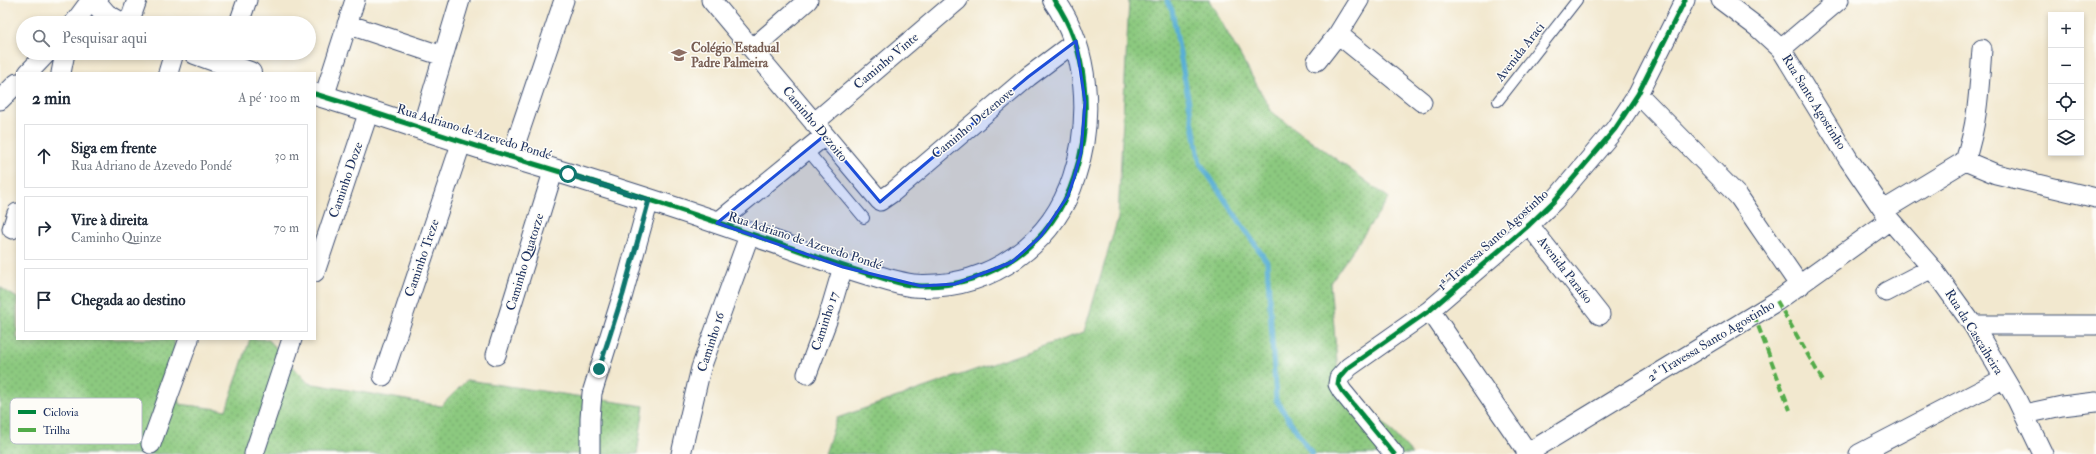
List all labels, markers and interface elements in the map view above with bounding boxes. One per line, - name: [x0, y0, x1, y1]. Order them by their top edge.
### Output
- map controls: [2048, 12, 2084, 156]
- button: +: [2048, 12, 2084, 48]
- search box: [16, 16, 316, 60]
- street label: Avenida Araci: [1491, 19, 1548, 86]
- icon: search: [30, 27, 52, 49]
- text: Pesquisar aqui: [62, 29, 147, 48]
- street label: Caminho Vinte: [850, 29, 922, 93]
- place label: Colégio Estadual Padre Palmeira: [691, 40, 780, 71]
- school or university icon: Colégio Estadual Padre Palmeira: [670, 46, 688, 64]
- button: −: [2048, 48, 2084, 84]
- street label: Rua Santo Agostinho: [1778, 51, 1850, 153]
- street label: Caminho Dezoito: [779, 83, 851, 165]
- street label: Caminho Dezenove: [929, 84, 1018, 162]
- button: locate: [2048, 84, 2084, 120]
- text: 2 min: [32, 88, 71, 109]
- text: A pé · 100 m: [238, 90, 300, 106]
- street label: Rua Adriano de Azevedo Pondé: [395, 101, 554, 163]
- button: layers: [2048, 120, 2084, 156]
- text: Siga em frente: [71, 139, 157, 158]
- street label: Caminho Doze: [326, 139, 367, 220]
- icon: ahead: [33, 145, 55, 167]
- text: 30 m: [275, 148, 299, 164]
- text: Rua Adriano de Azevedo Pondé: [71, 158, 232, 174]
- route start: [559, 165, 577, 183]
- street label: 1ª Travessa Santo Agostinho: [1434, 186, 1552, 294]
- street label: Rua Adriano de Azevedo Pondé: [726, 209, 884, 274]
- text: Vire à direita: [71, 211, 148, 230]
- street label: Caminho Quatorze: [503, 211, 548, 313]
- icon: right: [33, 217, 55, 239]
- street label: Caminho Treze: [401, 217, 443, 299]
- text: 70 m: [274, 220, 299, 236]
- text: Caminho Quinze: [71, 230, 161, 246]
- street label: Avenida Paraíso: [1533, 233, 1596, 307]
- street label: Rua da Cascaiheira: [1941, 286, 2007, 378]
- icon: arrive: [33, 289, 55, 311]
- street label: Caminho 17: [808, 289, 842, 353]
- text: Chegada ao destino: [71, 291, 186, 310]
- street label: 2ª Travessa Santo Agostinho: [1645, 297, 1777, 385]
- street label: Caminho 16: [694, 309, 729, 374]
- route end: [590, 360, 608, 378]
- legend: [10, 398, 142, 444]
- text: Ciclovia: [43, 406, 79, 419]
- text: Trilha: [43, 424, 71, 437]

